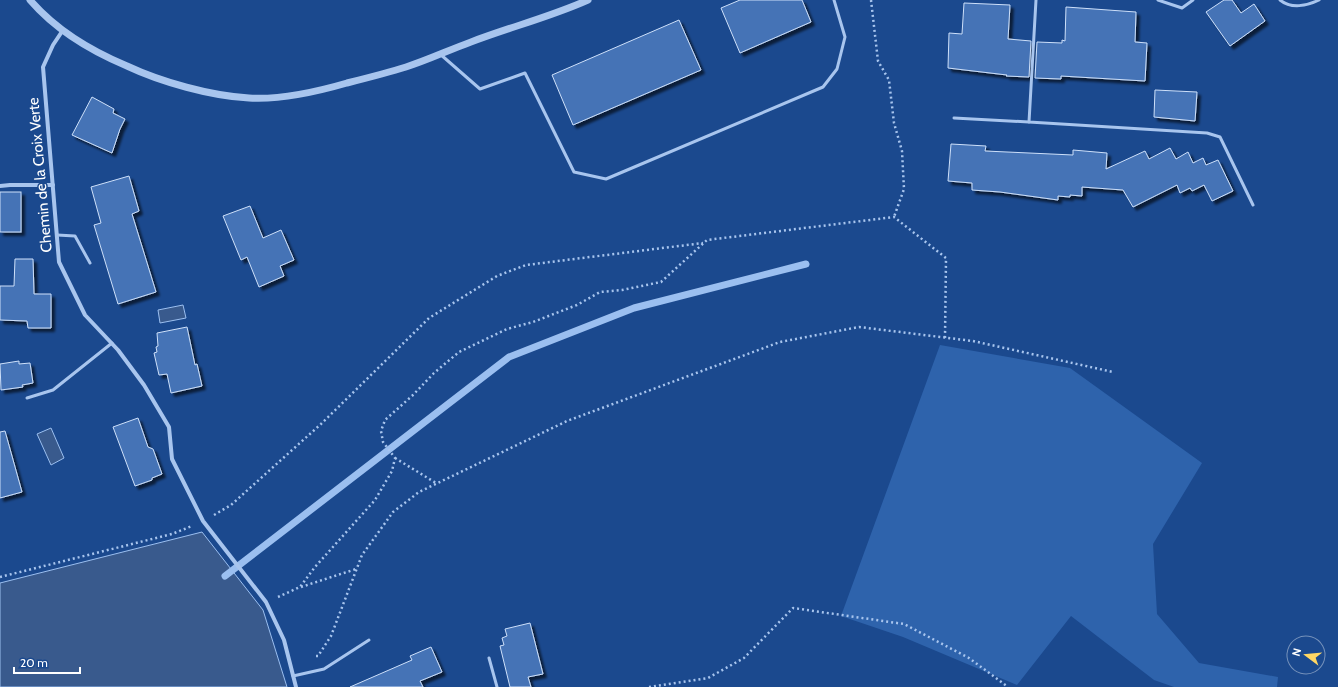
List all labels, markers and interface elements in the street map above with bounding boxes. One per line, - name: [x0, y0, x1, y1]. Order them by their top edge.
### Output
- street label: Chemin de la Croix Verte: [24, 96, 56, 253]
- north arrow: [1286, 635, 1326, 675]
- text: N: [1289, 647, 1304, 658]
- scale bar: [14, 649, 80, 675]
- text: 20 m: [20, 655, 48, 670]

